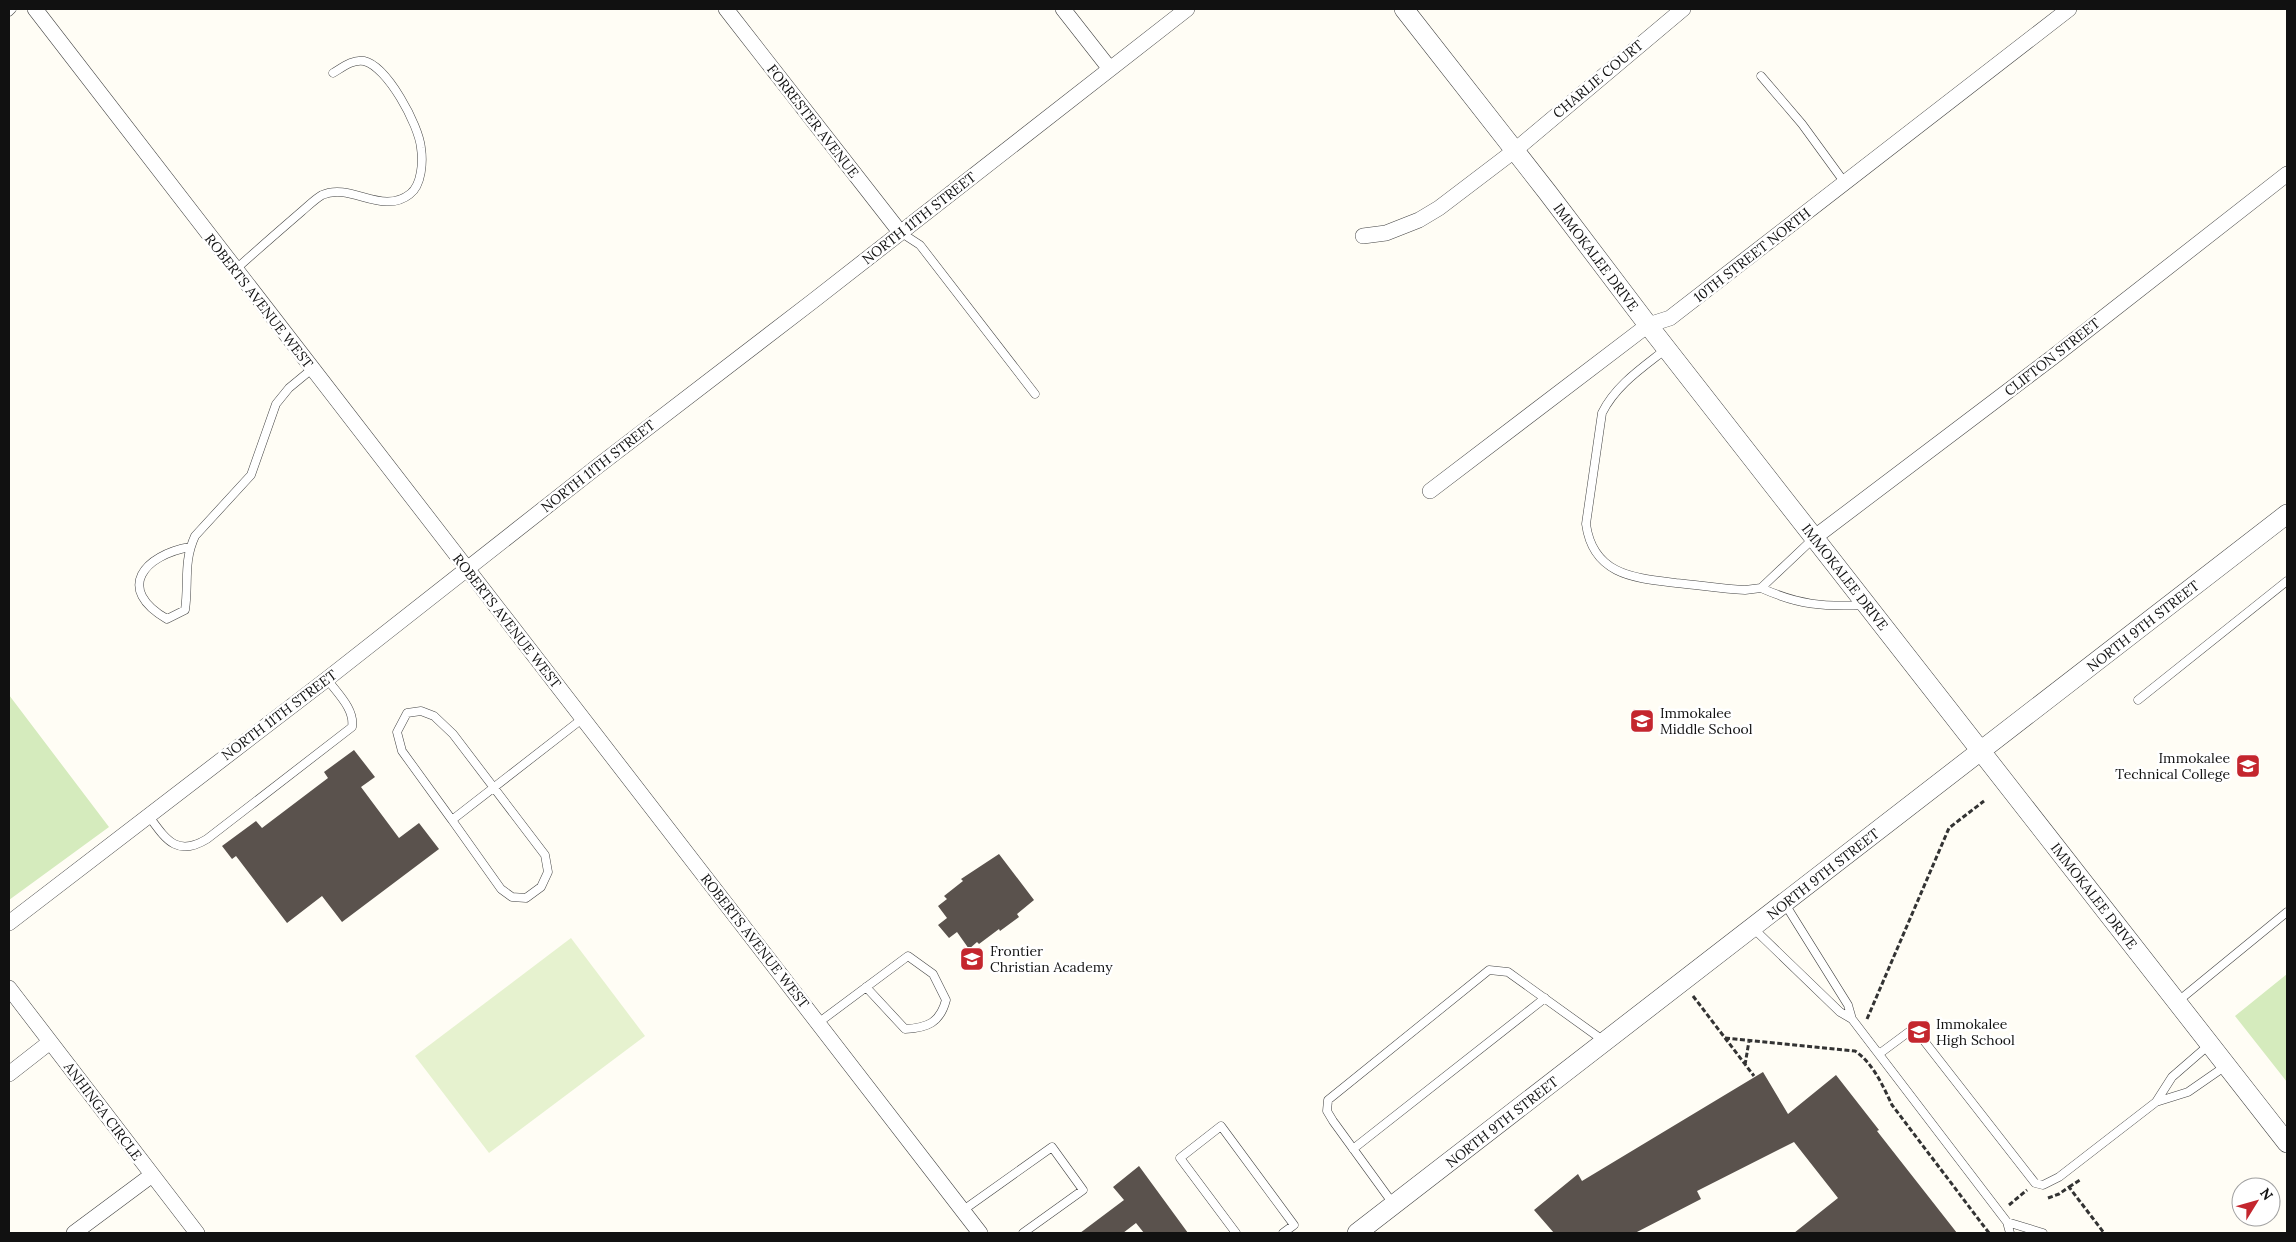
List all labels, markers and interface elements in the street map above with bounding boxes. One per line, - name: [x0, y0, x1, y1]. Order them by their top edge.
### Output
- street label: CHARLIE COURT: [1549, 36, 1647, 122]
- street label: FORRESTER AVENUE: [763, 61, 863, 181]
- street label: NORTH 11TH STREET: [858, 168, 980, 268]
- street label: IMMOKALEE DRIVE: [1550, 199, 1643, 315]
- street label: 10TH STREET NORTH: [1690, 204, 1814, 306]
- street label: ROBERTS AVENUE WEST: [201, 230, 317, 372]
- street label: CLIFTON STREET: [2001, 314, 2104, 400]
- street label: NORTH 11TH STREET: [537, 416, 659, 516]
- street label: IMMOKALEE DRIVE: [1798, 520, 1892, 634]
- street label: ROBERTS AVENUE WEST: [449, 550, 565, 692]
- street label: NORTH 9TH STREET: [2083, 577, 2203, 675]
- street label: NORTH 11TH STREET: [218, 666, 340, 764]
- place label: Immokalee Middle School: [1660, 704, 1753, 738]
- school or university icon: Immokalee Middle School: [1629, 708, 1655, 734]
- place label: Immokalee Technical College: [2115, 749, 2230, 783]
- school or university icon: Immokalee Technical College: [2235, 753, 2261, 779]
- street label: NORTH 9TH STREET: [1763, 825, 1883, 923]
- street label: IMMOKALEE DRIVE: [2047, 839, 2141, 953]
- street label: ROBERTS AVENUE WEST: [697, 870, 813, 1012]
- place label: Frontier Christian Academy: [990, 942, 1113, 976]
- school or university icon: Frontier Christian Academy: [959, 946, 985, 972]
- place label: Immokalee High School: [1936, 1015, 2015, 1049]
- school or university icon: Immokalee High School: [1906, 1019, 1932, 1045]
- street label: ANHINGA CIRCLE: [60, 1057, 146, 1164]
- street label: NORTH 9TH STREET: [1442, 1073, 1562, 1171]
- north arrow: [2231, 1177, 2281, 1227]
- text: N: [2256, 1184, 2277, 1204]

